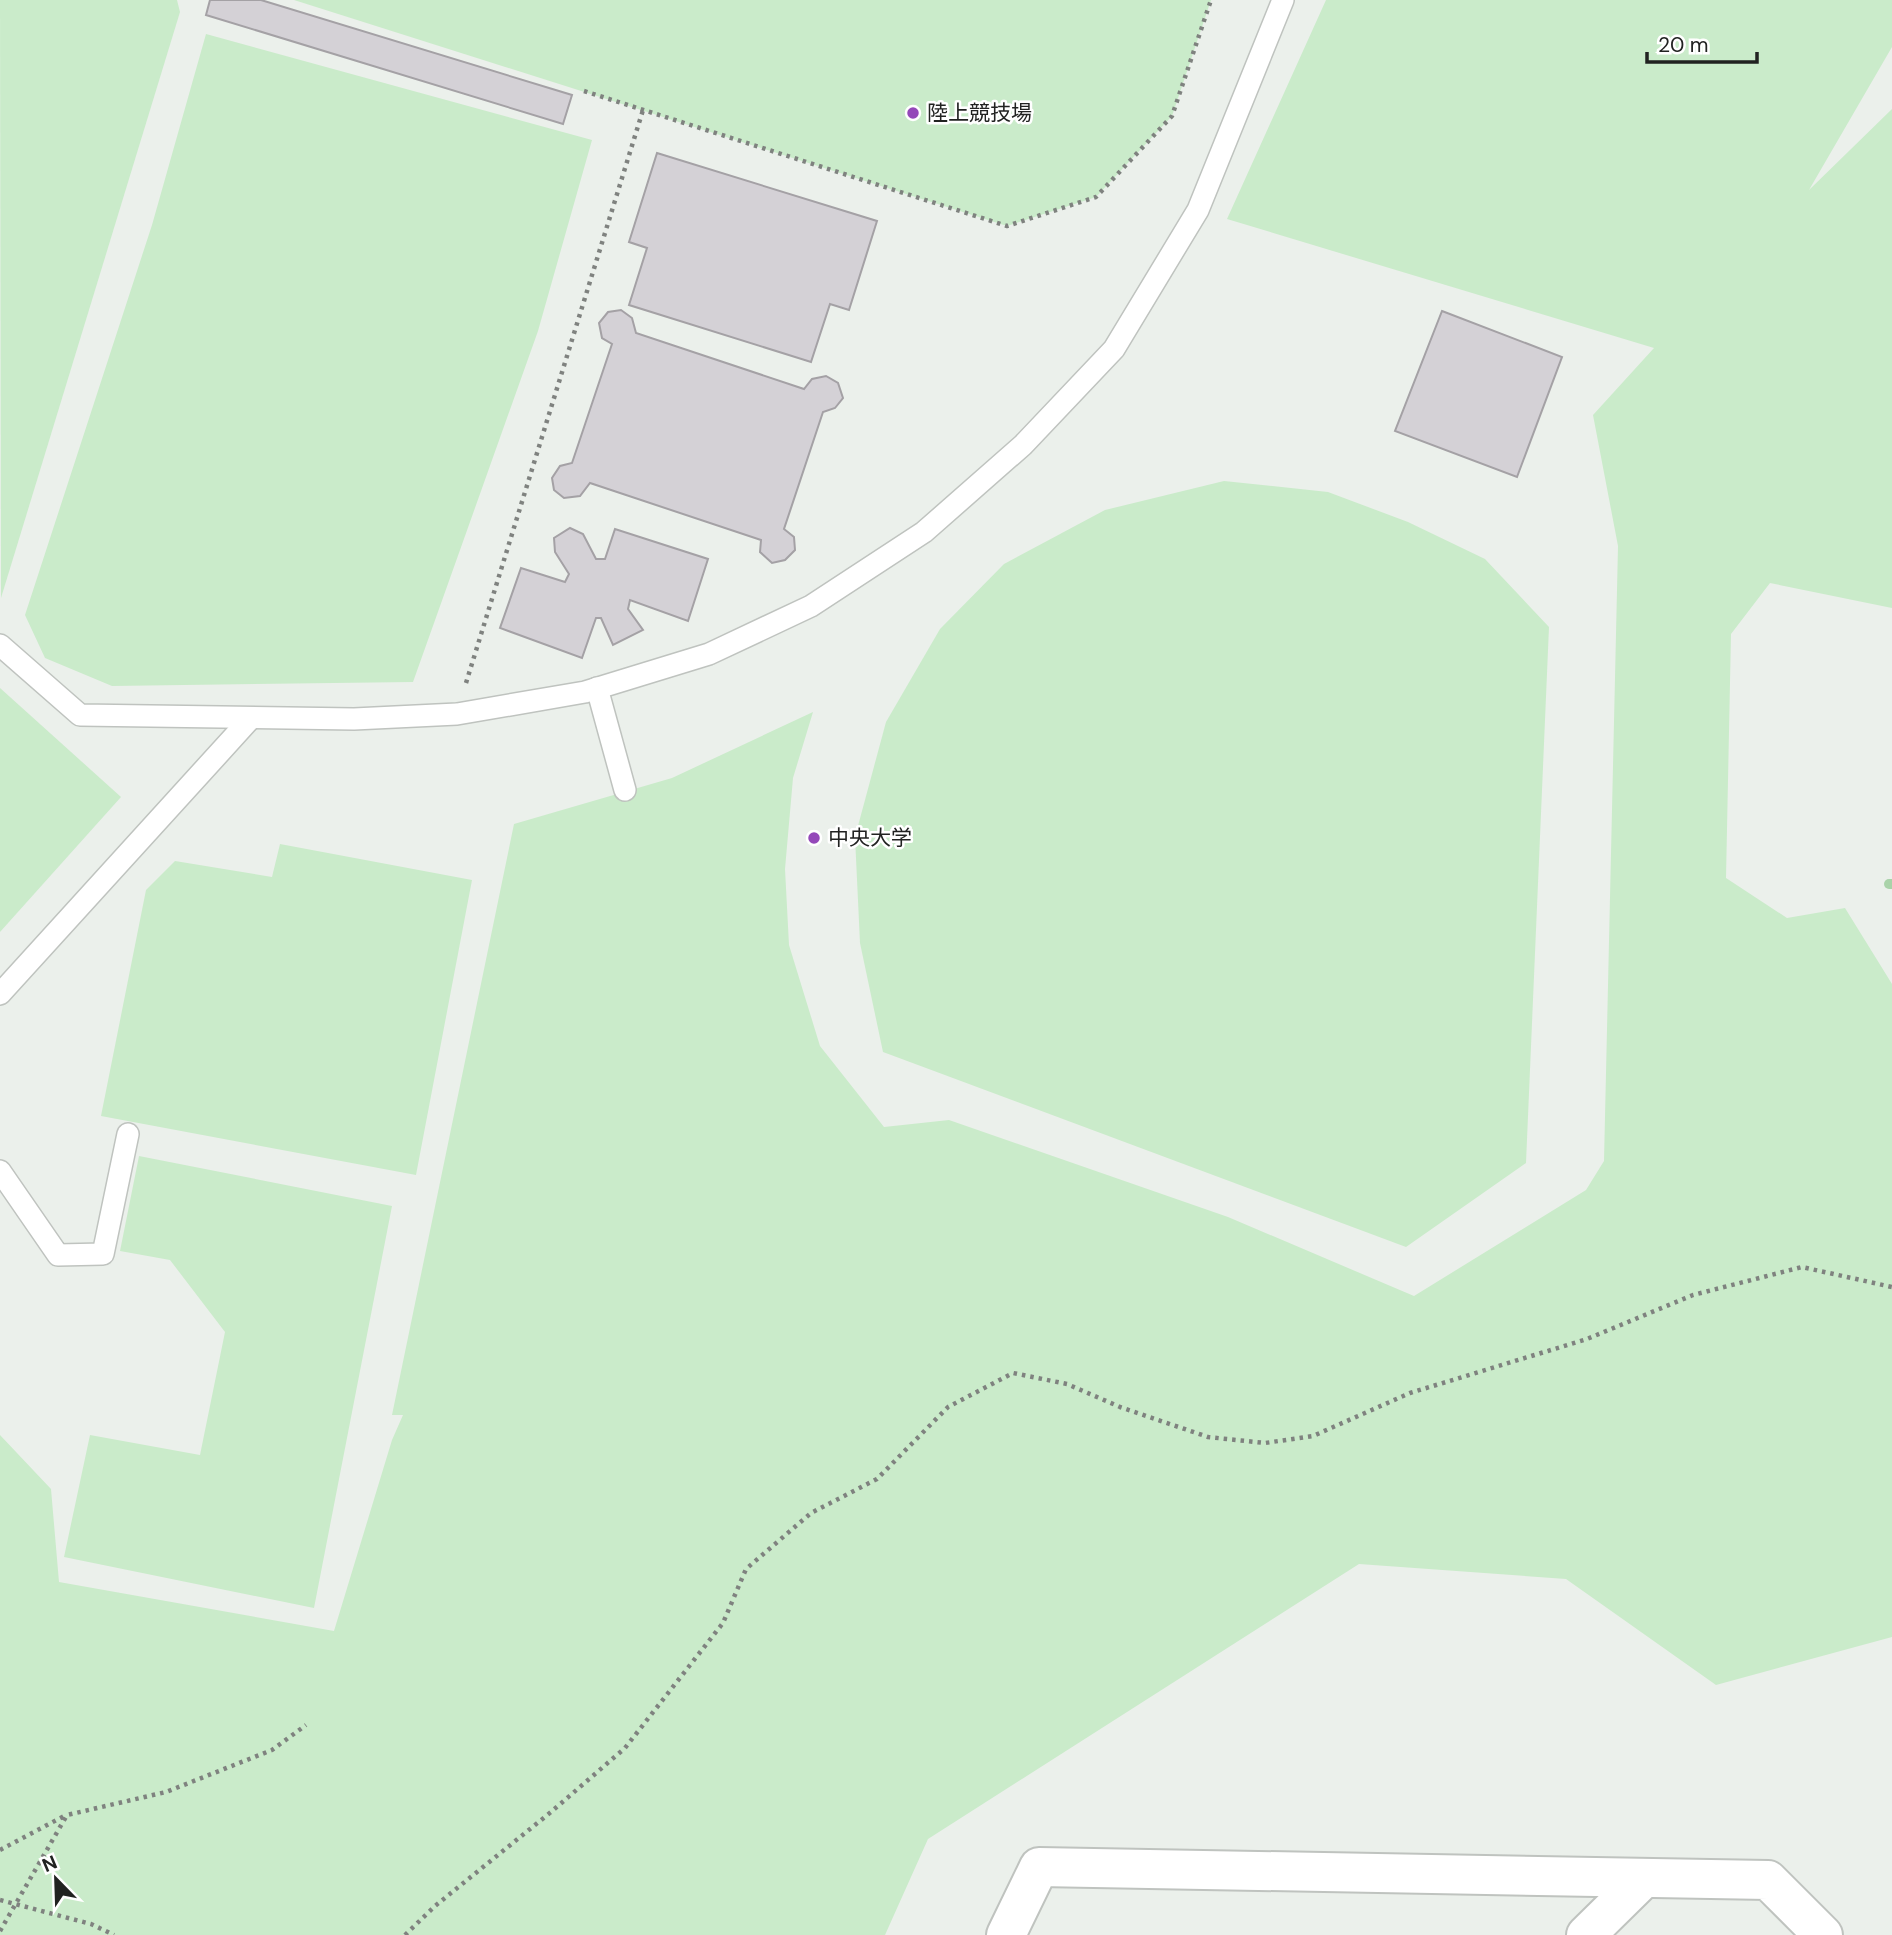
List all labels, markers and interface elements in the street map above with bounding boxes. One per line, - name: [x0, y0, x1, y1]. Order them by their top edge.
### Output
- scale bar: [1647, 21, 1757, 65]
- text: 20 m: [1658, 31, 1709, 59]
- place label: 陸上競技場: [927, 99, 1032, 127]
- marker: 陸上競技場: [905, 105, 921, 121]
- place label: 中央大学: [828, 824, 912, 852]
- marker: 中央大学: [806, 830, 822, 846]
- north arrow: [21, 1844, 91, 1914]
- text: N: [38, 1850, 61, 1878]

